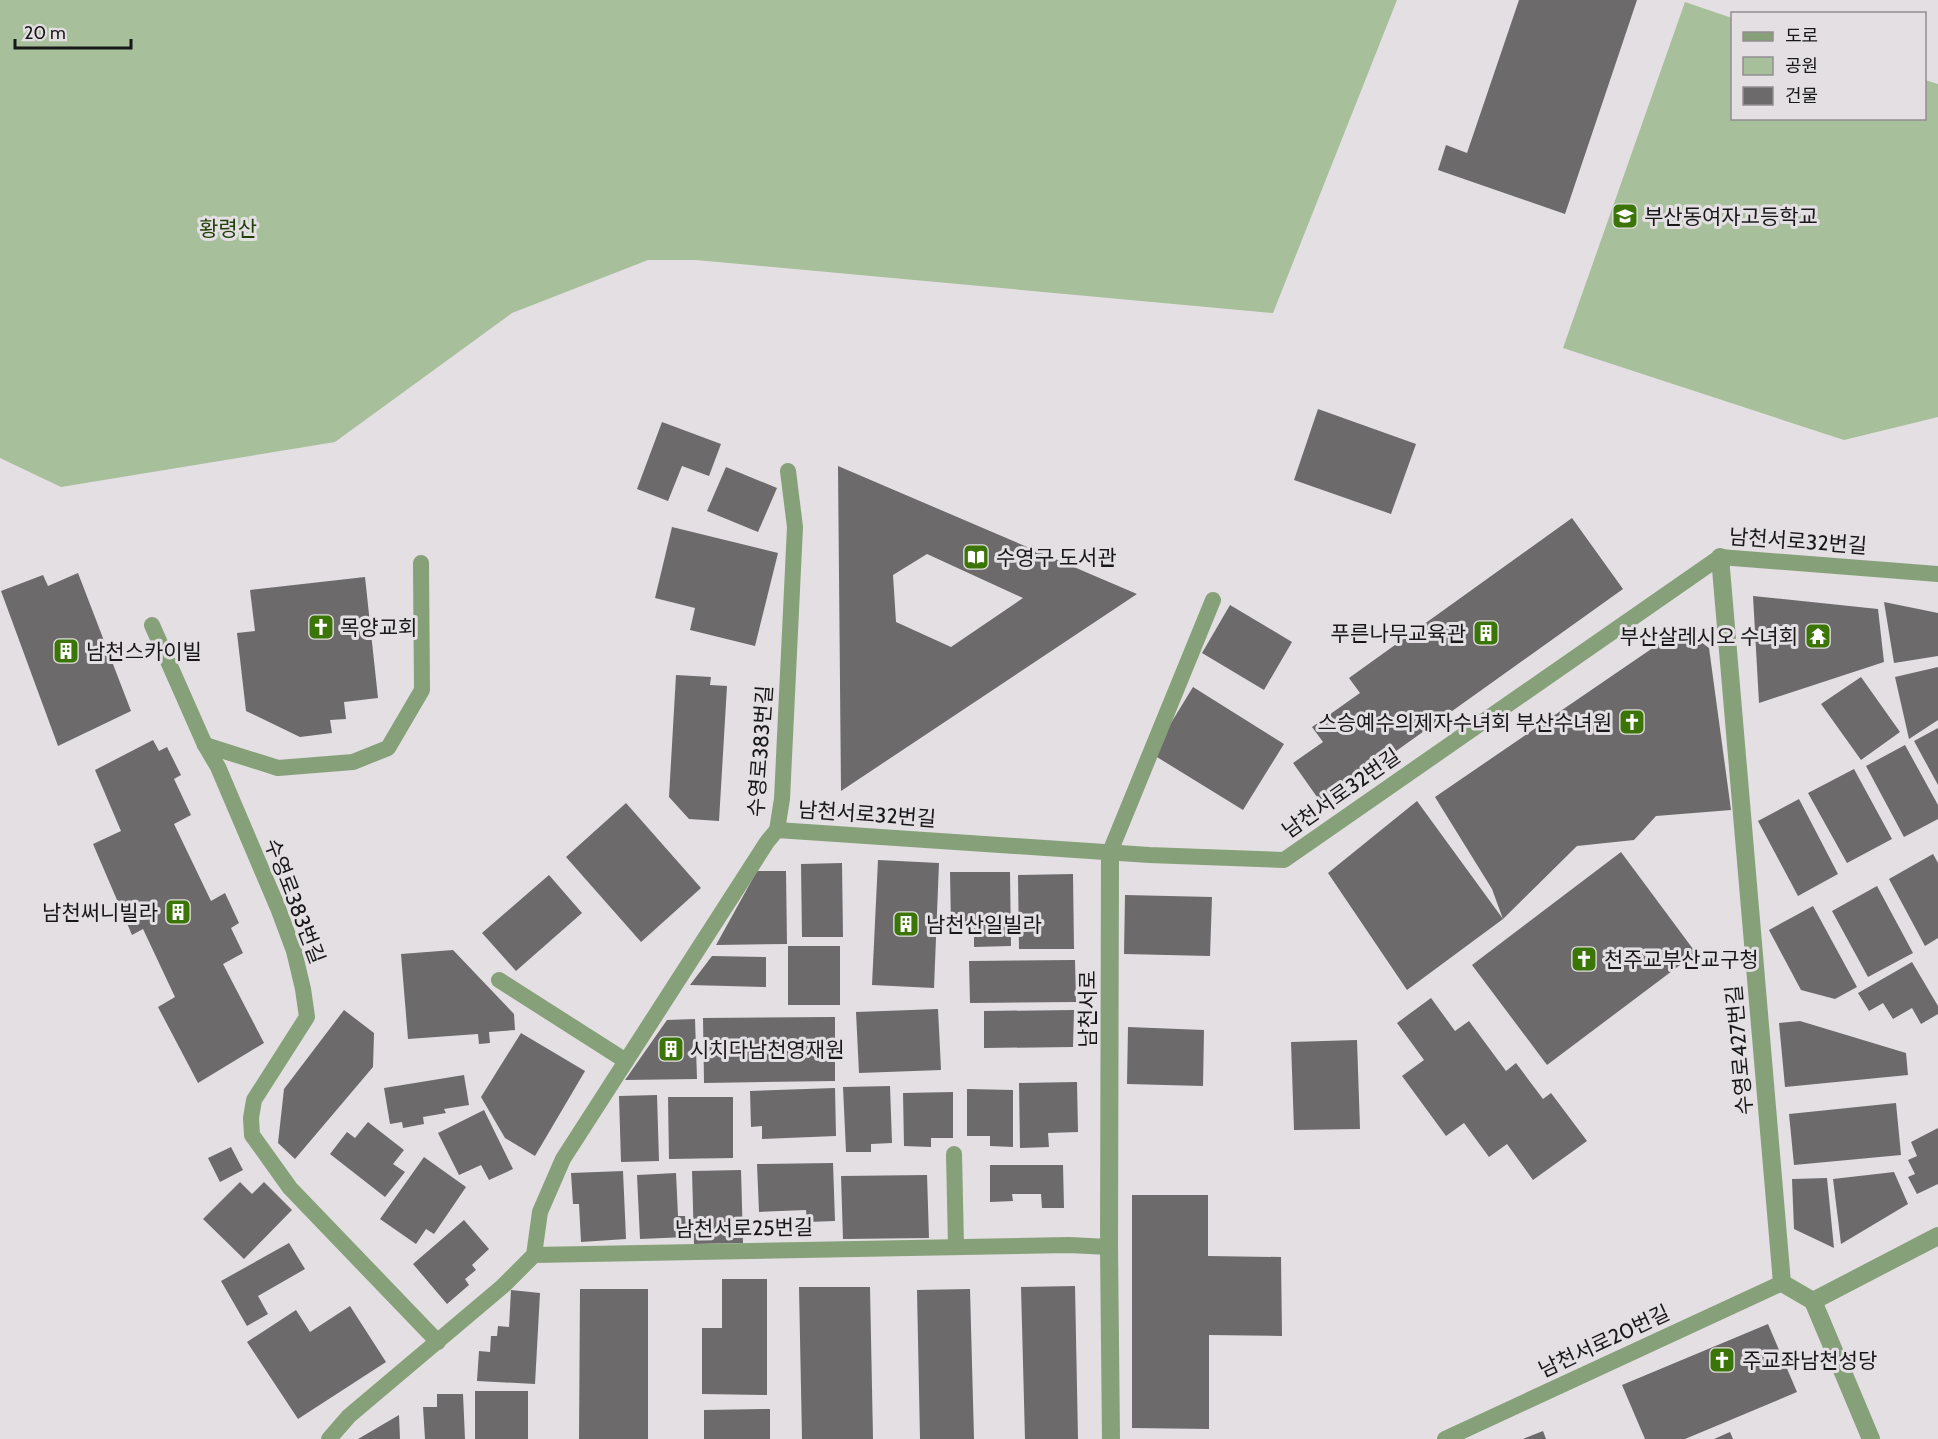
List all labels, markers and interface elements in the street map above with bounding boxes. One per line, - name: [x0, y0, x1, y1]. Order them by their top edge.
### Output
- scale bar: [15, 12, 130, 50]
- legend: [1731, 12, 1926, 120]
- text: 20 m: [24, 22, 66, 44]
- text: 도로: [1785, 25, 1818, 47]
- text: 공원: [1785, 55, 1818, 77]
- text: 건물: [1785, 85, 1818, 107]
- school or university icon: 부산동여자고등학교: [1610, 201, 1640, 231]
- place label: 부산동여자고등학교: [1644, 204, 1818, 229]
- park label: 황령산: [199, 216, 257, 241]
- street label: 남천서로32번길: [1728, 524, 1868, 558]
- library icon: 수영구 도서관: [961, 542, 991, 572]
- place label: 수영구 도서관: [996, 545, 1117, 570]
- church icon: 목양교회: [306, 612, 336, 642]
- place label: 목양교회: [340, 615, 417, 640]
- building icon: 푸른나무교육관: [1471, 618, 1501, 648]
- place label: 푸른나무교육관: [1331, 621, 1466, 646]
- temple icon: 부산살레시오 수녀회: [1803, 621, 1833, 651]
- place label: 부산살레시오 수녀회: [1619, 624, 1798, 649]
- building icon: 남천스카이빌: [51, 636, 81, 666]
- place label: 남천스카이빌: [86, 639, 202, 664]
- street label: 수영로383번길: [743, 684, 777, 818]
- church icon: 스승예수의제자수녀회 부산수녀원: [1617, 707, 1647, 737]
- place label: 스승예수의제자수녀회 부산수녀원: [1317, 710, 1612, 735]
- street label: 남천서로32번길: [1277, 743, 1405, 843]
- street label: 남천서로32번길: [797, 797, 937, 831]
- street label: 수영로383번길: [260, 835, 330, 967]
- building icon: 남천써니빌라: [163, 897, 193, 927]
- place label: 남천써니빌라: [42, 900, 158, 925]
- building icon: 남천산일빌라: [891, 909, 921, 939]
- place label: 남천산일빌라: [926, 912, 1042, 937]
- church icon: 천주교부산교구청: [1569, 944, 1599, 974]
- place label: 천주교부산교구청: [1604, 947, 1759, 972]
- street label: 남천서로: [1075, 970, 1100, 1048]
- street label: 수영로427번길: [1721, 984, 1757, 1116]
- building icon: 시치다남천영재원: [656, 1034, 686, 1064]
- place label: 시치다남천영재원: [690, 1037, 845, 1062]
- street label: 남천서로25번길: [675, 1214, 813, 1242]
- street label: 남천서로20번길: [1535, 1300, 1673, 1382]
- church icon: 주교좌남천성당: [1707, 1345, 1737, 1375]
- place label: 주교좌남천성당: [1742, 1348, 1877, 1373]

